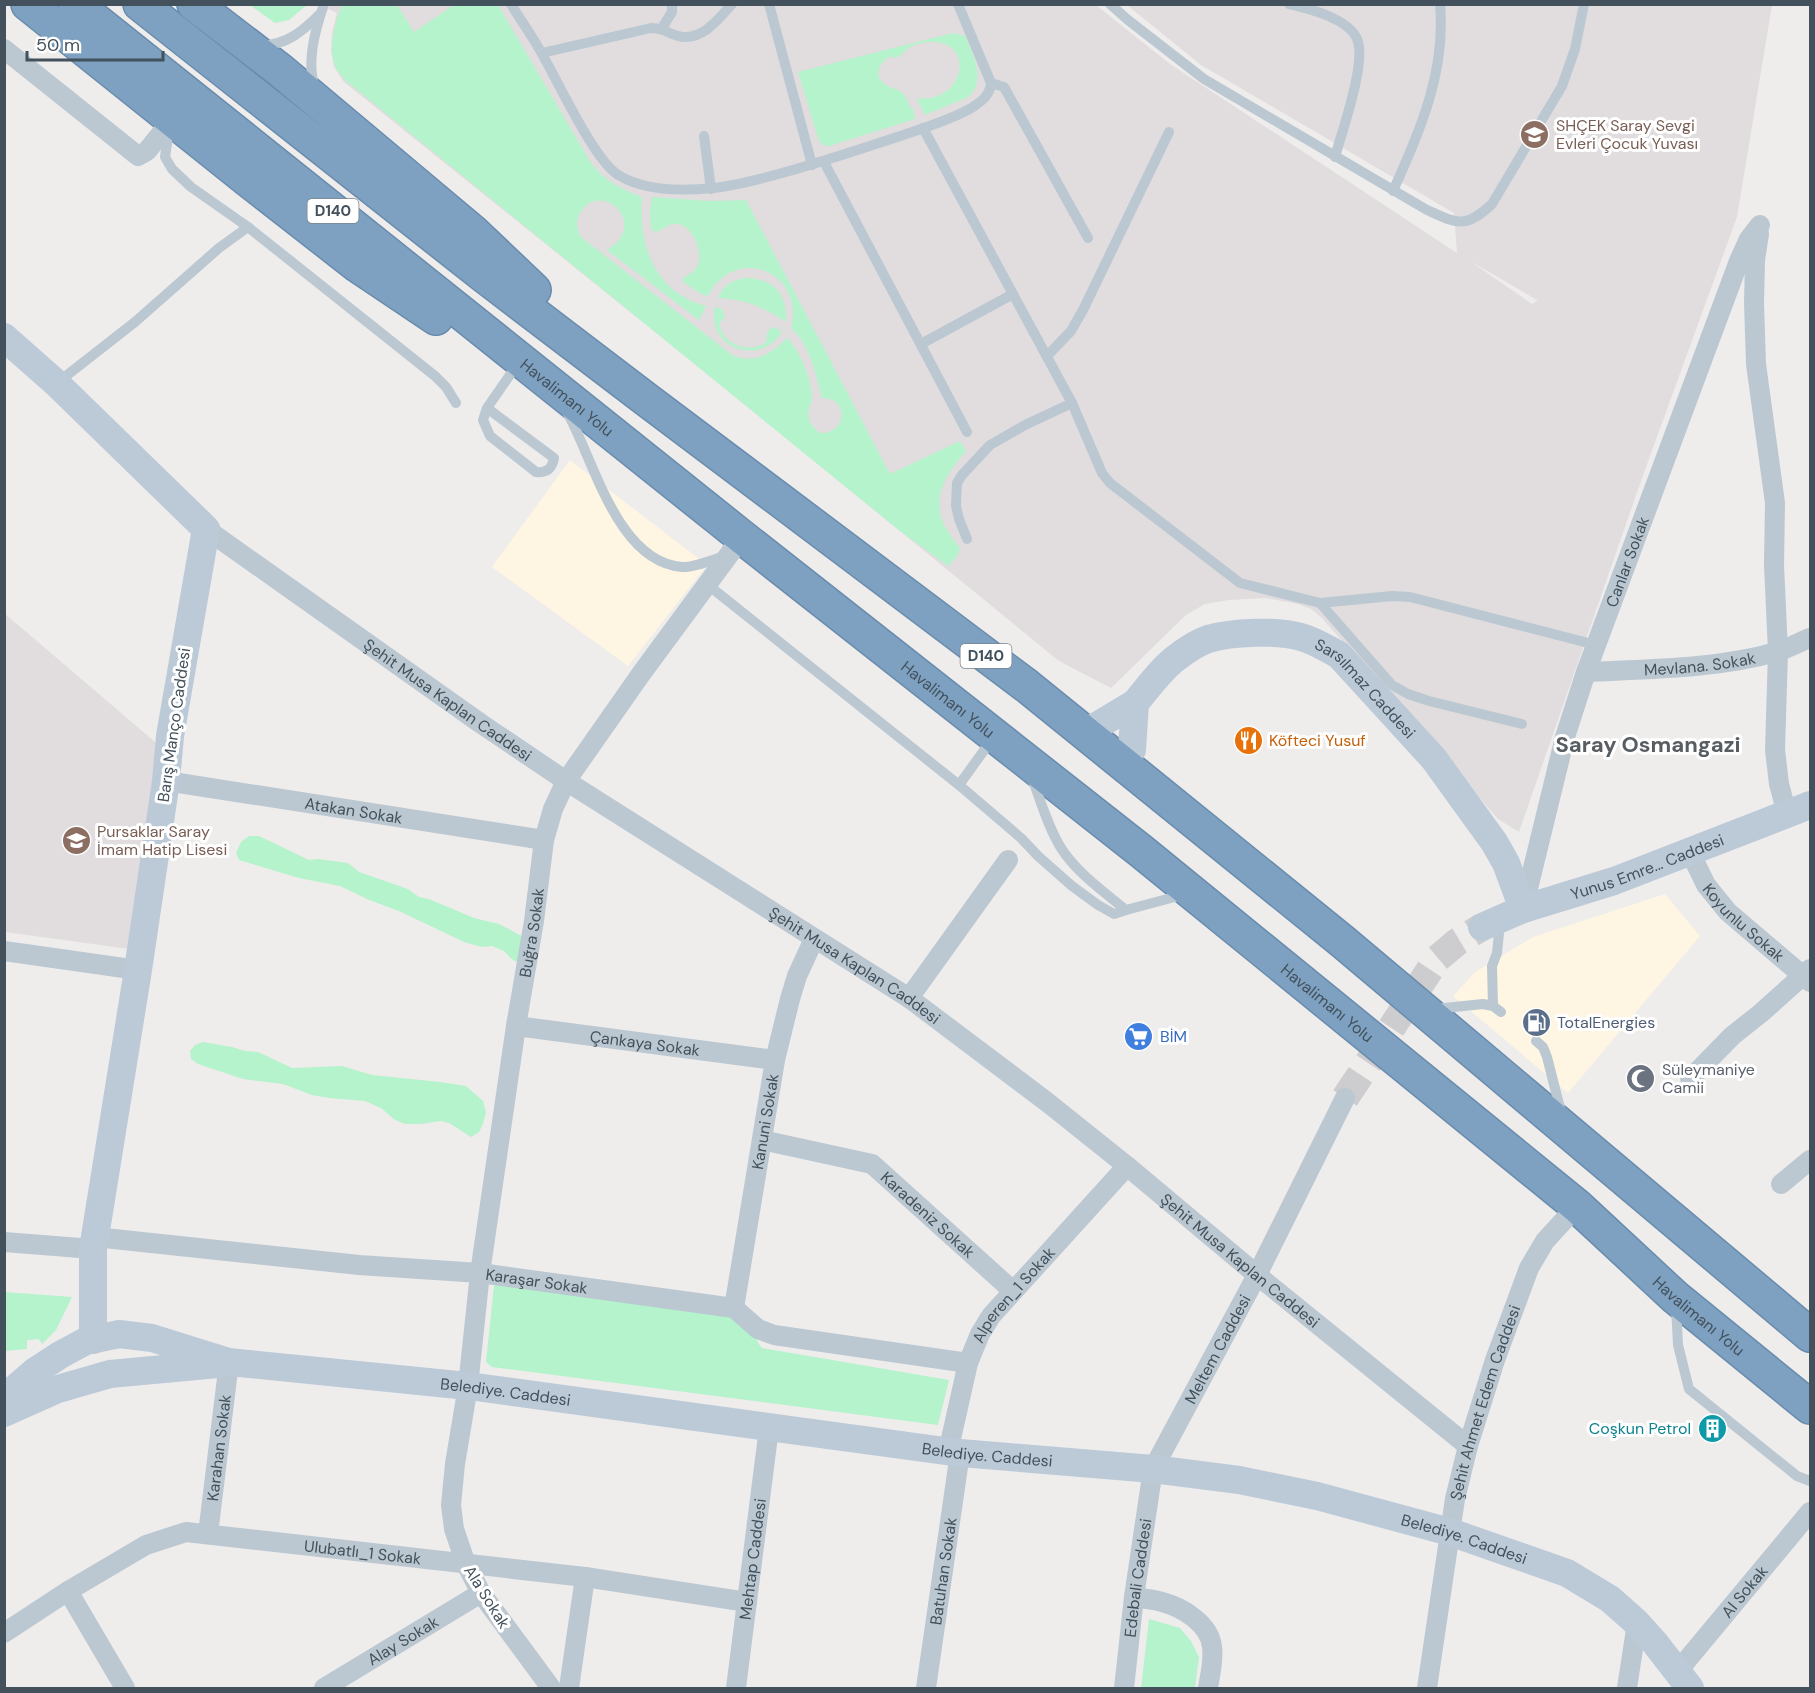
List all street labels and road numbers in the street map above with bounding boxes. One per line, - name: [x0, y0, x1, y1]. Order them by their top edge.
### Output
- road number: D140: [308, 199, 358, 223]
- street label: Havalimanı Yolu: [516, 354, 618, 441]
- street label: Canlar Sokak: [1601, 513, 1654, 610]
- street label: Sarsılmaz Caddesi: [1311, 633, 1420, 743]
- street label: Şehit Musa Kaplan Caddesi: [360, 634, 536, 766]
- road number: D140: [960, 644, 1012, 668]
- street label: Barış Manço Caddesi: [153, 647, 195, 803]
- street label: Mevlana. Sokak: [1643, 647, 1757, 680]
- street label: Havalimanı Yolu: [897, 656, 999, 743]
- street label: Atakan Sokak: [303, 792, 404, 828]
- street label: Yunus Emre... Caddesi: [1568, 829, 1727, 904]
- street label: Koyunlu Sokak: [1698, 879, 1789, 966]
- street label: Buğra Sokak: [514, 887, 548, 979]
- street label: Şehit Musa Kaplan Caddesi: [765, 902, 945, 1029]
- street label: Havalimanı Yolu: [1277, 959, 1378, 1047]
- street label: Çankaya Sokak: [589, 1025, 701, 1061]
- street label: Kanuni Sokak: [747, 1072, 783, 1171]
- street label: Karadeniz Sokak: [877, 1167, 980, 1262]
- street label: Şehit Musa Kaplan Caddesi: [1156, 1188, 1324, 1332]
- street label: Alperen_1 Sokak: [967, 1242, 1059, 1346]
- street label: Karaşar Sokak: [484, 1263, 589, 1298]
- street label: Havalimanı Yolu: [1649, 1271, 1749, 1360]
- street label: Meltem Caddesi: [1179, 1291, 1255, 1407]
- street label: Şehit Ahmet Edem Caddesi: [1445, 1302, 1525, 1502]
- street label: Belediye. Caddesi: [439, 1373, 572, 1410]
- street label: Karahan Sokak: [202, 1393, 235, 1502]
- street label: Belediye. Caddesi: [921, 1437, 1054, 1471]
- street label: Mehtap Caddesi: [734, 1497, 770, 1621]
- street label: Belediye. Caddesi: [1399, 1509, 1530, 1569]
- street label: Batuhan Sokak: [925, 1516, 961, 1626]
- street label: Edebali Caddesi: [1119, 1517, 1156, 1638]
- street label: Ulubatlı_1 Sokak: [303, 1535, 422, 1569]
- street label: Ala Sokak: [459, 1561, 515, 1633]
- street label: Al Sokak: [1716, 1561, 1772, 1622]
- street label: Alay Sokak: [363, 1611, 442, 1670]

